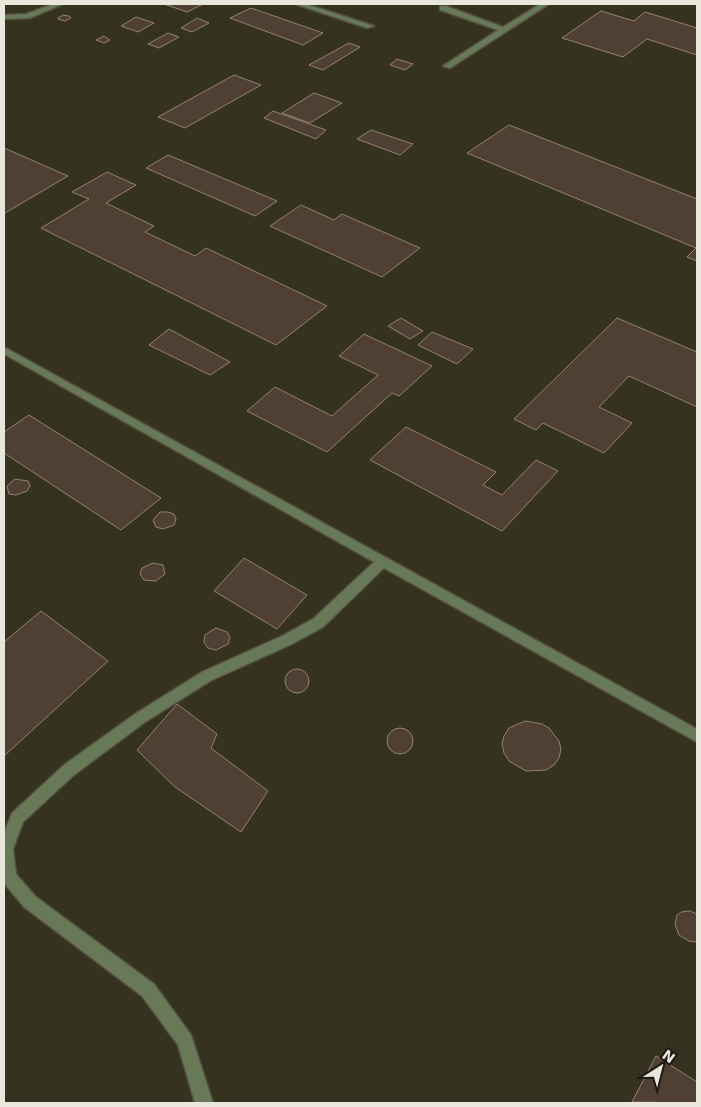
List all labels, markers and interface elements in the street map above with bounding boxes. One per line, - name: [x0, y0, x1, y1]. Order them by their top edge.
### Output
- north arrow: [636, 1042, 686, 1092]
- text: N: [659, 1047, 678, 1066]

